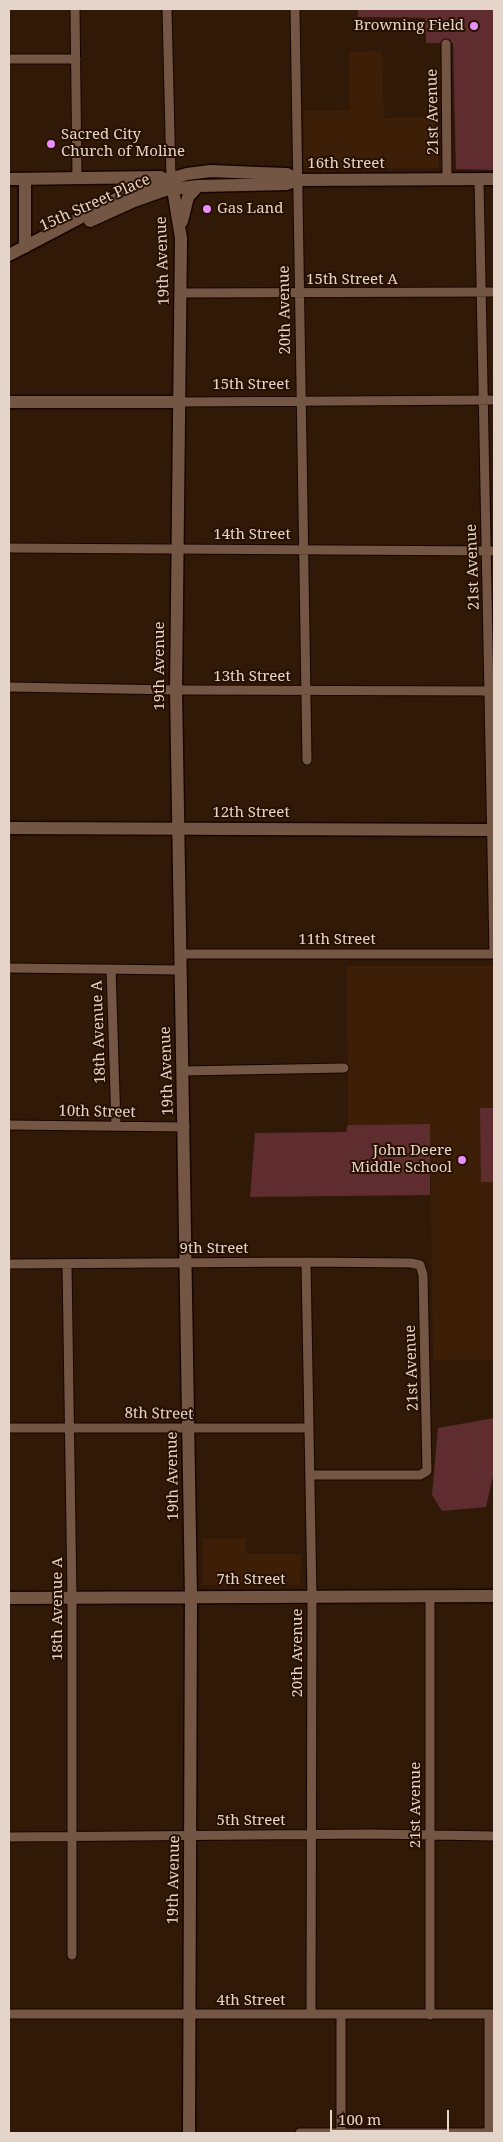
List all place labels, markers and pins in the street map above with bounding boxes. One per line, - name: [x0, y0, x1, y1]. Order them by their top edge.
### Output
- place label: Browning Field: [354, 17, 464, 35]
- marker: Browning Field: [468, 20, 480, 32]
- place label: Sacred City Church of Moline: [61, 126, 185, 161]
- marker: Sacred City Church of Moline: [45, 138, 57, 150]
- place label: Gas Land: [217, 200, 283, 218]
- marker: Gas Land: [201, 203, 213, 215]
- place label: John Deere Middle School: [351, 1142, 452, 1177]
- marker: John Deere Middle School: [456, 1154, 468, 1166]

